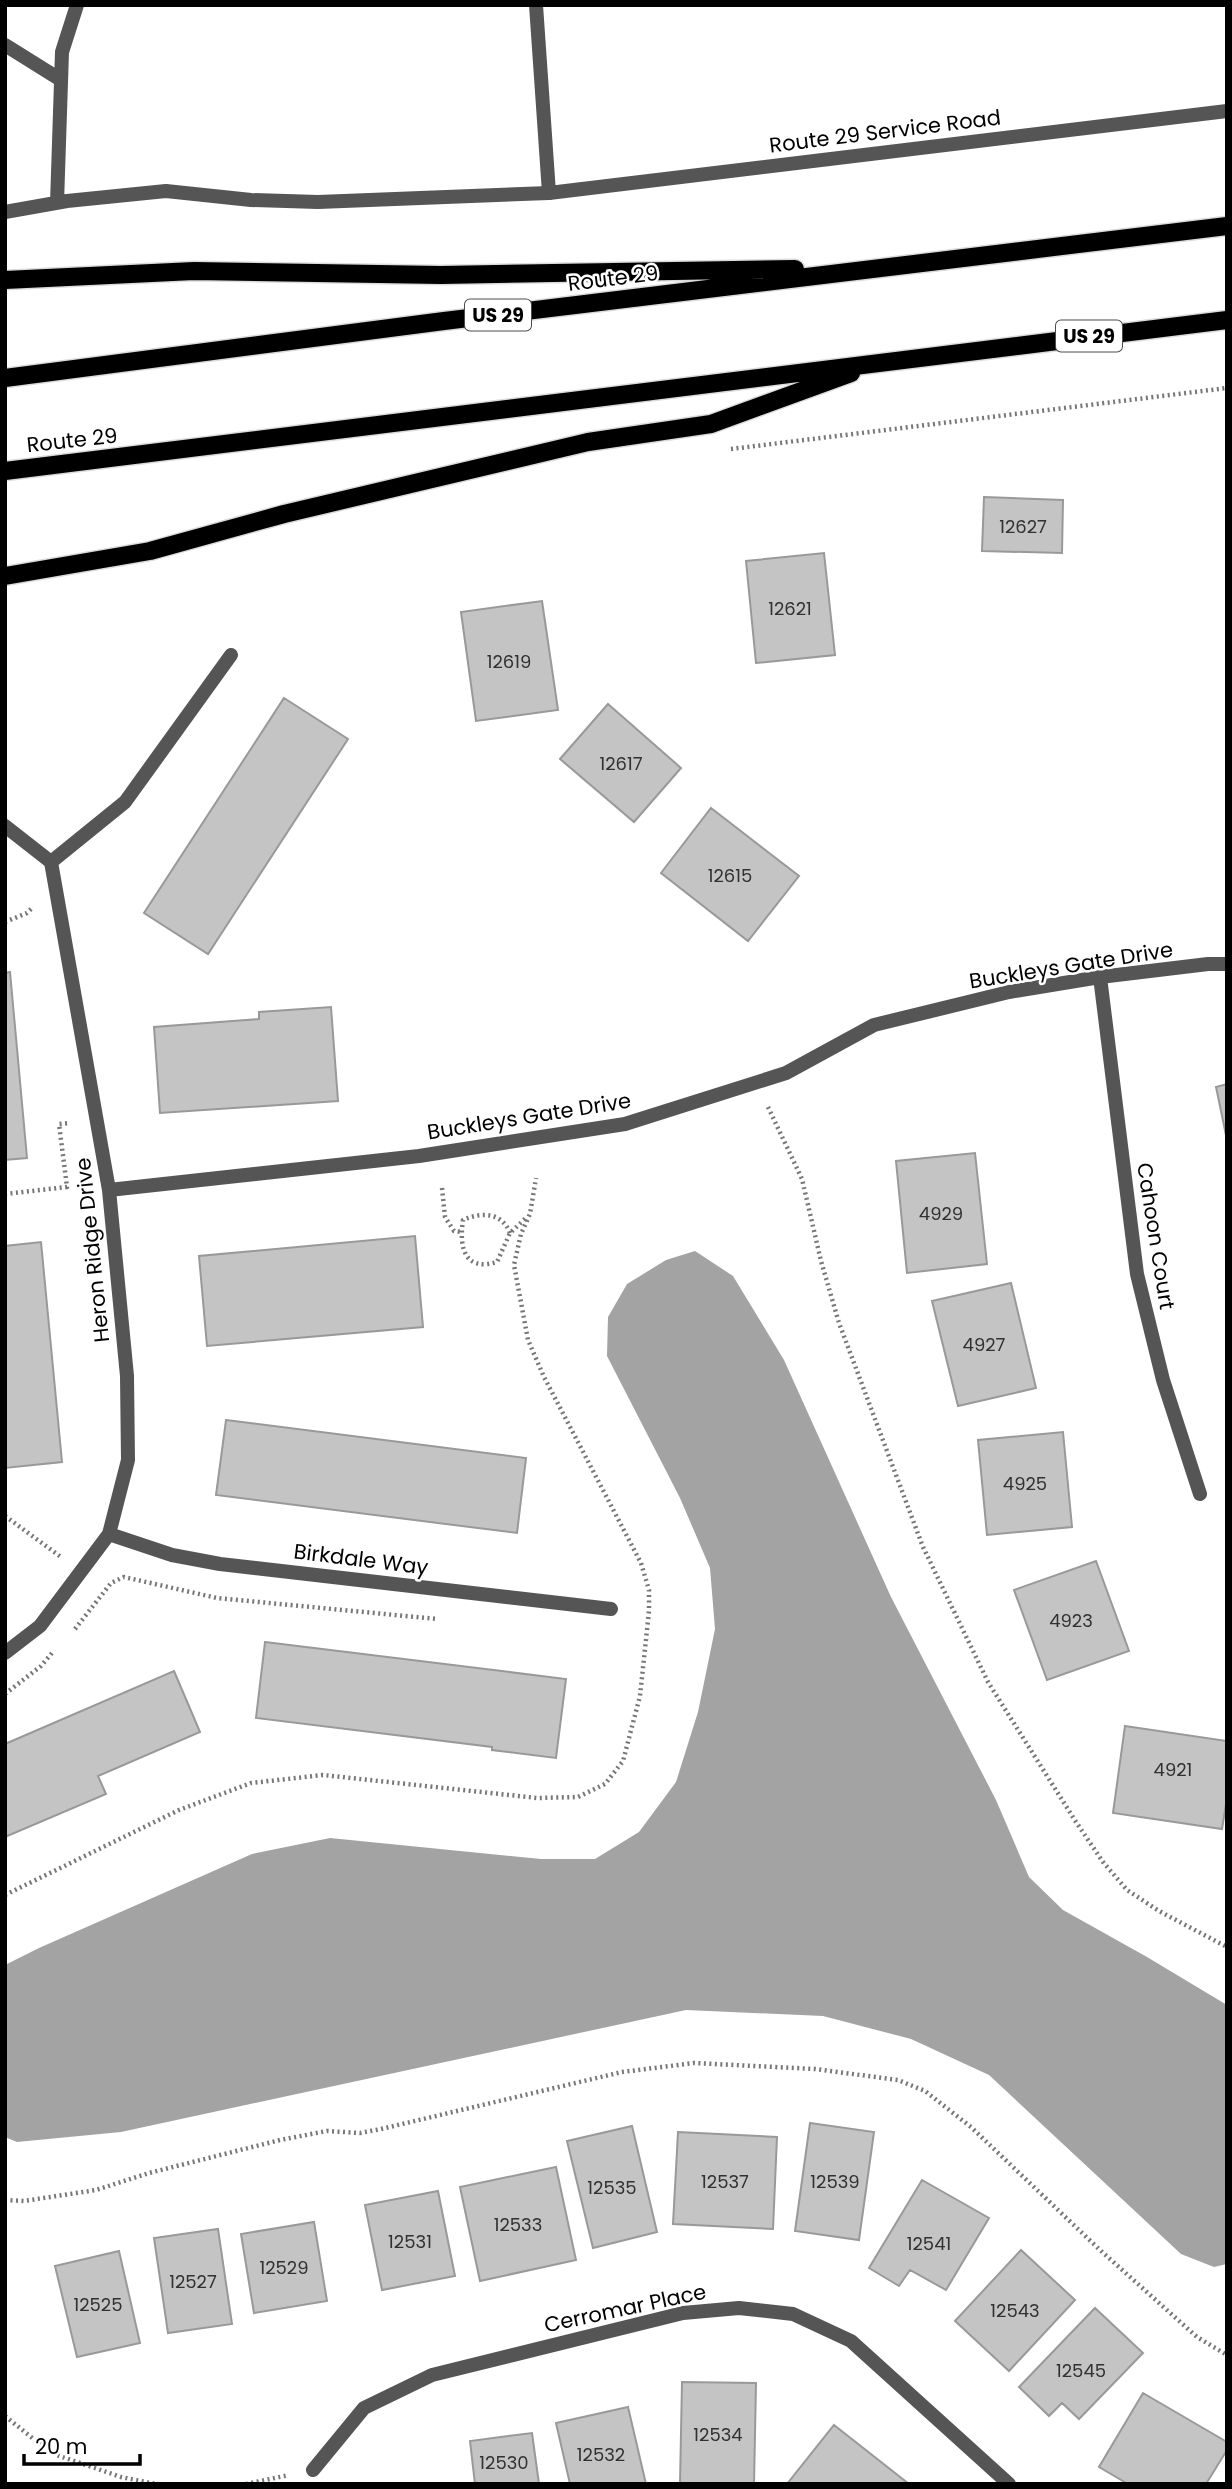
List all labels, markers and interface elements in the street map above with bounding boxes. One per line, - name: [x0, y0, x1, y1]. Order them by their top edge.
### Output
- street label: Route 29 Service Road: [768, 102, 1002, 160]
- street label: Route 29: [566, 258, 660, 298]
- road number: US 29: [465, 300, 531, 330]
- road number: US 29: [1056, 320, 1122, 352]
- street label: Route 29: [25, 421, 119, 459]
- house number: 12627: [999, 514, 1047, 539]
- house number: 12621: [768, 596, 812, 621]
- house number: 12619: [487, 649, 531, 674]
- house number: 12617: [599, 751, 643, 776]
- house number: 12615: [708, 863, 752, 888]
- street label: Buckleys Gate Drive: [967, 935, 1175, 995]
- street label: Buckleys Gate Drive: [425, 1086, 633, 1146]
- street label: Heron Ridge Drive: [68, 1156, 116, 1344]
- street label: Cahoon Court: [1130, 1160, 1182, 1312]
- house number: 4929: [919, 1201, 963, 1226]
- house number: 4927: [963, 1332, 1006, 1357]
- house number: 4925: [1003, 1471, 1047, 1496]
- street label: Birkdale Way: [292, 1536, 430, 1582]
- house number: 4923: [1049, 1608, 1093, 1633]
- house number: 4921: [1154, 1757, 1192, 1782]
- house number: 12537: [701, 2169, 749, 2194]
- house number: 12539: [810, 2169, 860, 2194]
- house number: 12535: [587, 2175, 637, 2200]
- house number: 12533: [494, 2212, 542, 2237]
- house number: 12531: [388, 2229, 432, 2254]
- house number: 12541: [907, 2231, 951, 2256]
- house number: 12529: [259, 2255, 309, 2280]
- house number: 12527: [169, 2269, 217, 2294]
- street label: Cerromar Place: [541, 2277, 709, 2339]
- house number: 12525: [73, 2292, 123, 2317]
- house number: 12543: [990, 2298, 1040, 2323]
- house number: 12545: [1056, 2358, 1106, 2383]
- scale bar: [24, 2422, 140, 2466]
- house number: 12534: [693, 2422, 743, 2447]
- text: 20 m: [35, 2432, 88, 2461]
- house number: 12532: [577, 2442, 625, 2467]
- house number: 12530: [479, 2450, 529, 2475]

